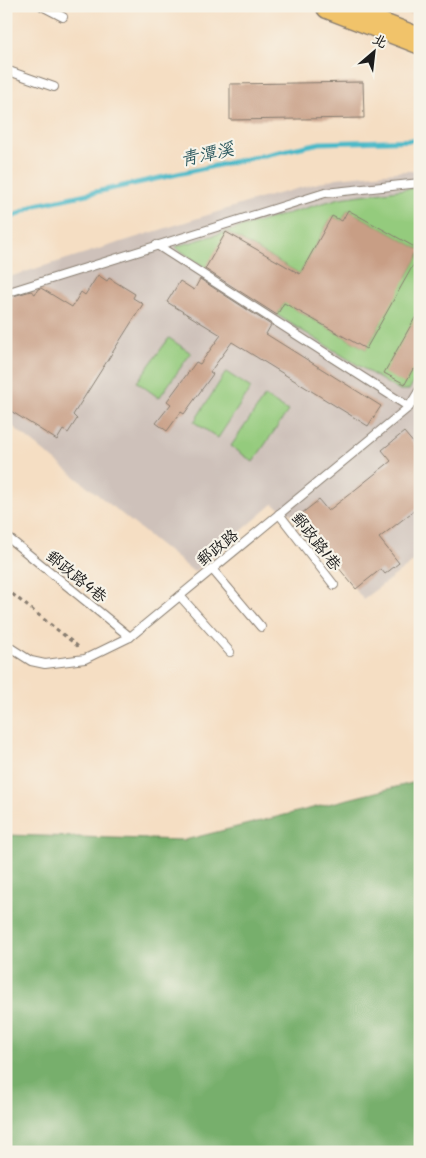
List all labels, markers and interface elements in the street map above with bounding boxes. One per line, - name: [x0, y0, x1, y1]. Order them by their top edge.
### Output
- north arrow: [348, 28, 398, 78]
- text: 北: [368, 28, 391, 54]
- water label: 青潭溪: [178, 135, 238, 175]
- street label: 郵政路1巷: [285, 507, 347, 577]
- street label: 郵政路: [191, 523, 244, 573]
- street label: 郵政路4巷: [40, 545, 112, 610]

